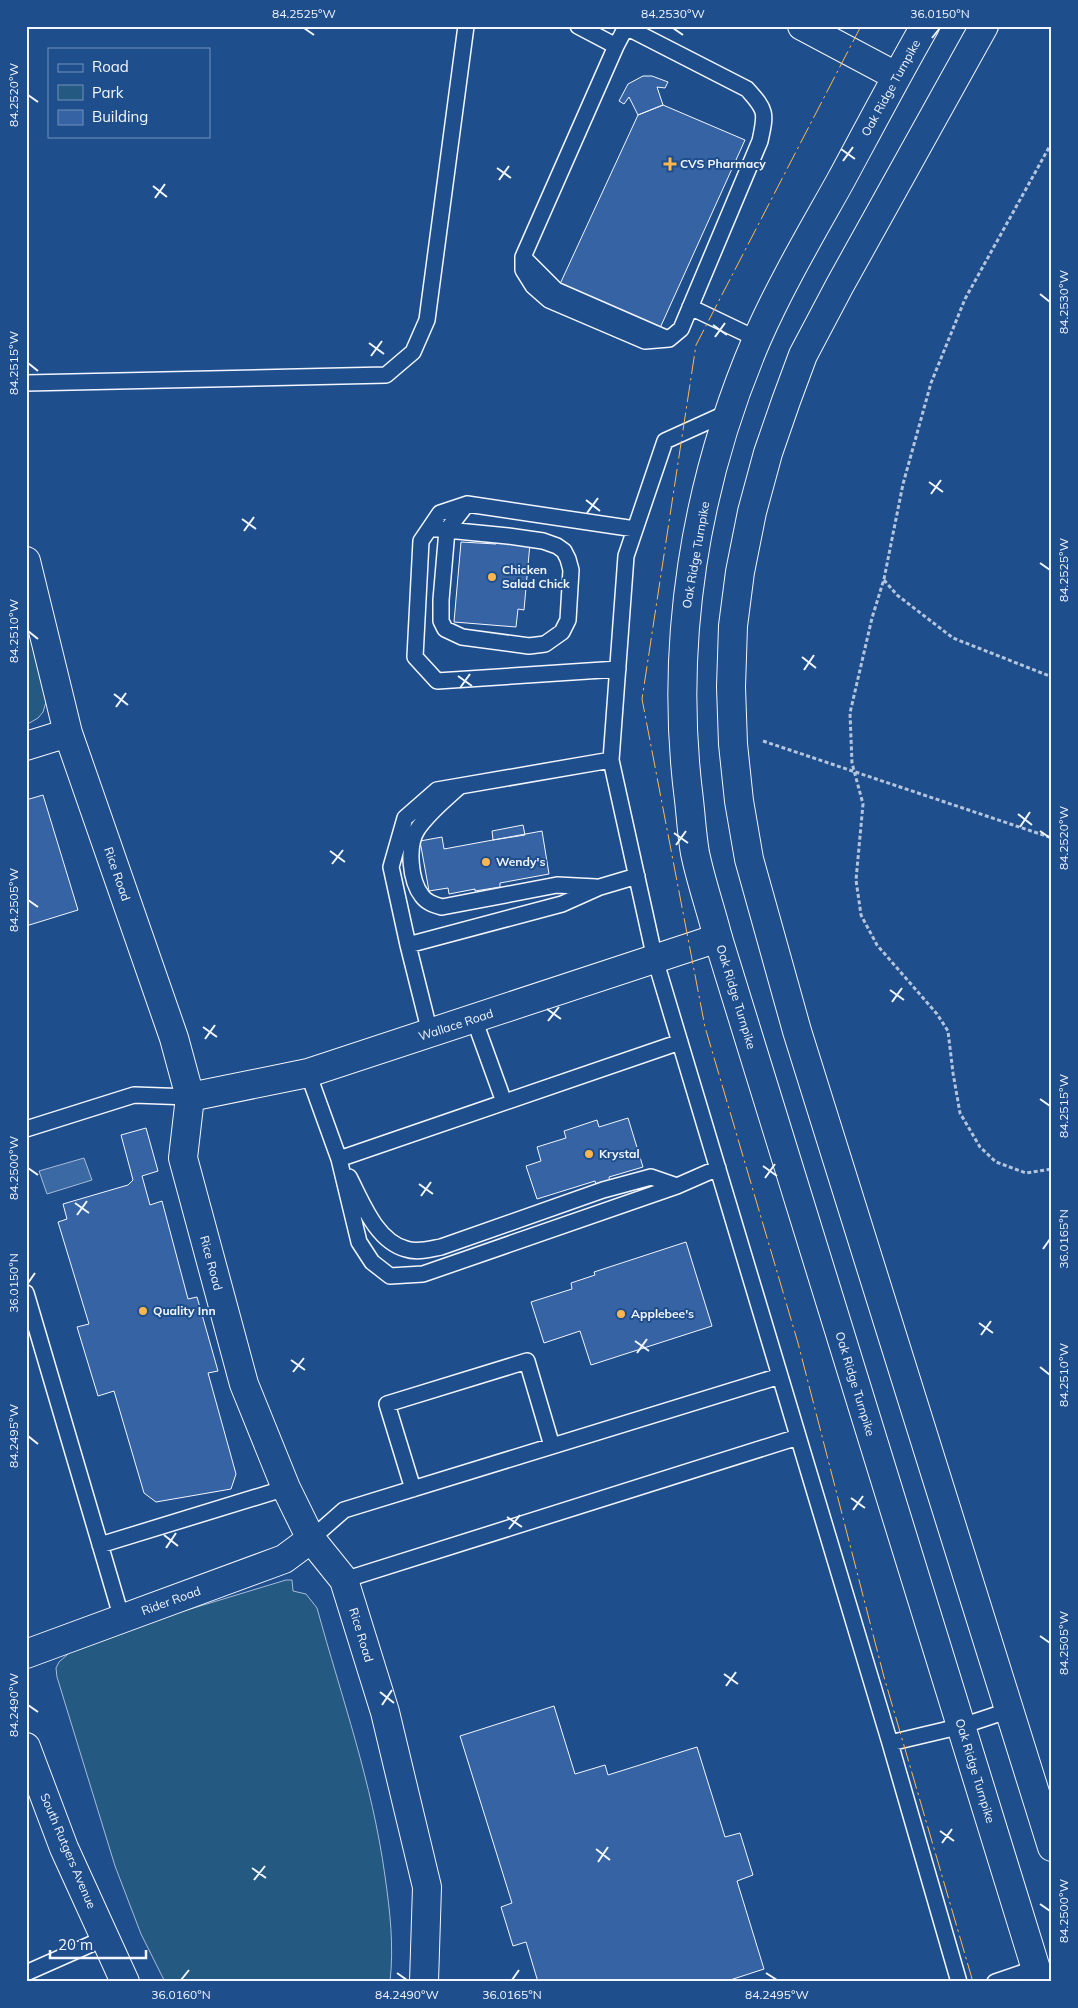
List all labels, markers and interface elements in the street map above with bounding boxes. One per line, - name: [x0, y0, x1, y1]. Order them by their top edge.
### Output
- text: 84.2525°W: [272, 6, 336, 21]
- text: 84.2530°W: [641, 6, 705, 21]
- text: 36.0150°N: [910, 6, 970, 21]
- street label: Oak Ridge Turnpike: [858, 37, 923, 139]
- legend: [48, 48, 210, 138]
- text: Road: [92, 57, 129, 76]
- text: 84.2520°W: [6, 63, 21, 127]
- text: Park: [92, 83, 124, 102]
- text: Building: [92, 107, 148, 126]
- place label: CVS Pharmacy: [680, 156, 766, 171]
- marker: CVS Pharmacy: [664, 158, 676, 170]
- text: 84.2530°W: [1056, 270, 1071, 334]
- text: 84.2515°W: [6, 331, 21, 395]
- street label: Oak Ridge Turnpike: [679, 500, 712, 610]
- text: 84.2525°W: [1056, 538, 1071, 602]
- place label: Chicken Salad Chick: [502, 562, 570, 591]
- marker: Chicken Salad Chick: [486, 571, 498, 583]
- text: 84.2510°W: [6, 599, 21, 663]
- text: 84.2520°W: [1056, 806, 1071, 870]
- street label: Rice Road: [101, 845, 134, 903]
- place label: Wendy's: [496, 854, 545, 869]
- marker: Wendy's: [480, 856, 492, 868]
- text: 84.2505°W: [6, 868, 21, 932]
- street label: Oak Ridge Turnpike: [713, 943, 759, 1051]
- street label: Wallace Road: [417, 1005, 495, 1044]
- text: 84.2515°W: [1056, 1074, 1071, 1138]
- text: 84.2500°W: [6, 1136, 21, 1200]
- place label: Krystal: [599, 1146, 640, 1161]
- marker: Krystal: [583, 1148, 595, 1160]
- text: 36.0165°N: [1056, 1209, 1071, 1269]
- street label: Rice Road: [197, 1234, 226, 1292]
- text: 36.0150°N: [6, 1253, 21, 1313]
- place label: Quality Inn: [153, 1303, 216, 1318]
- marker: Quality Inn: [137, 1305, 149, 1317]
- place label: Applebee's: [631, 1306, 694, 1321]
- marker: Applebee's: [615, 1308, 627, 1320]
- street label: Oak Ridge Turnpike: [832, 1330, 878, 1438]
- text: 84.2510°W: [1056, 1343, 1071, 1407]
- text: 84.2495°W: [6, 1404, 21, 1468]
- street label: Rider Road: [139, 1583, 202, 1618]
- street label: Rice Road: [346, 1606, 377, 1664]
- text: 84.2505°W: [1056, 1611, 1071, 1675]
- text: 84.2490°W: [6, 1673, 21, 1737]
- street label: Oak Ridge Turnpike: [952, 1717, 998, 1825]
- street label: South Rutgers Avenue: [37, 1791, 100, 1911]
- text: 84.2500°W: [1056, 1879, 1071, 1943]
- scale bar: [50, 1928, 146, 1960]
- text: 20 m: [58, 1935, 93, 1954]
- text: 36.0160°N: [151, 1987, 211, 2002]
- text: 84.2490°W: [375, 1987, 439, 2002]
- text: 36.0165°N: [482, 1987, 542, 2002]
- text: 84.2495°W: [745, 1987, 809, 2002]

